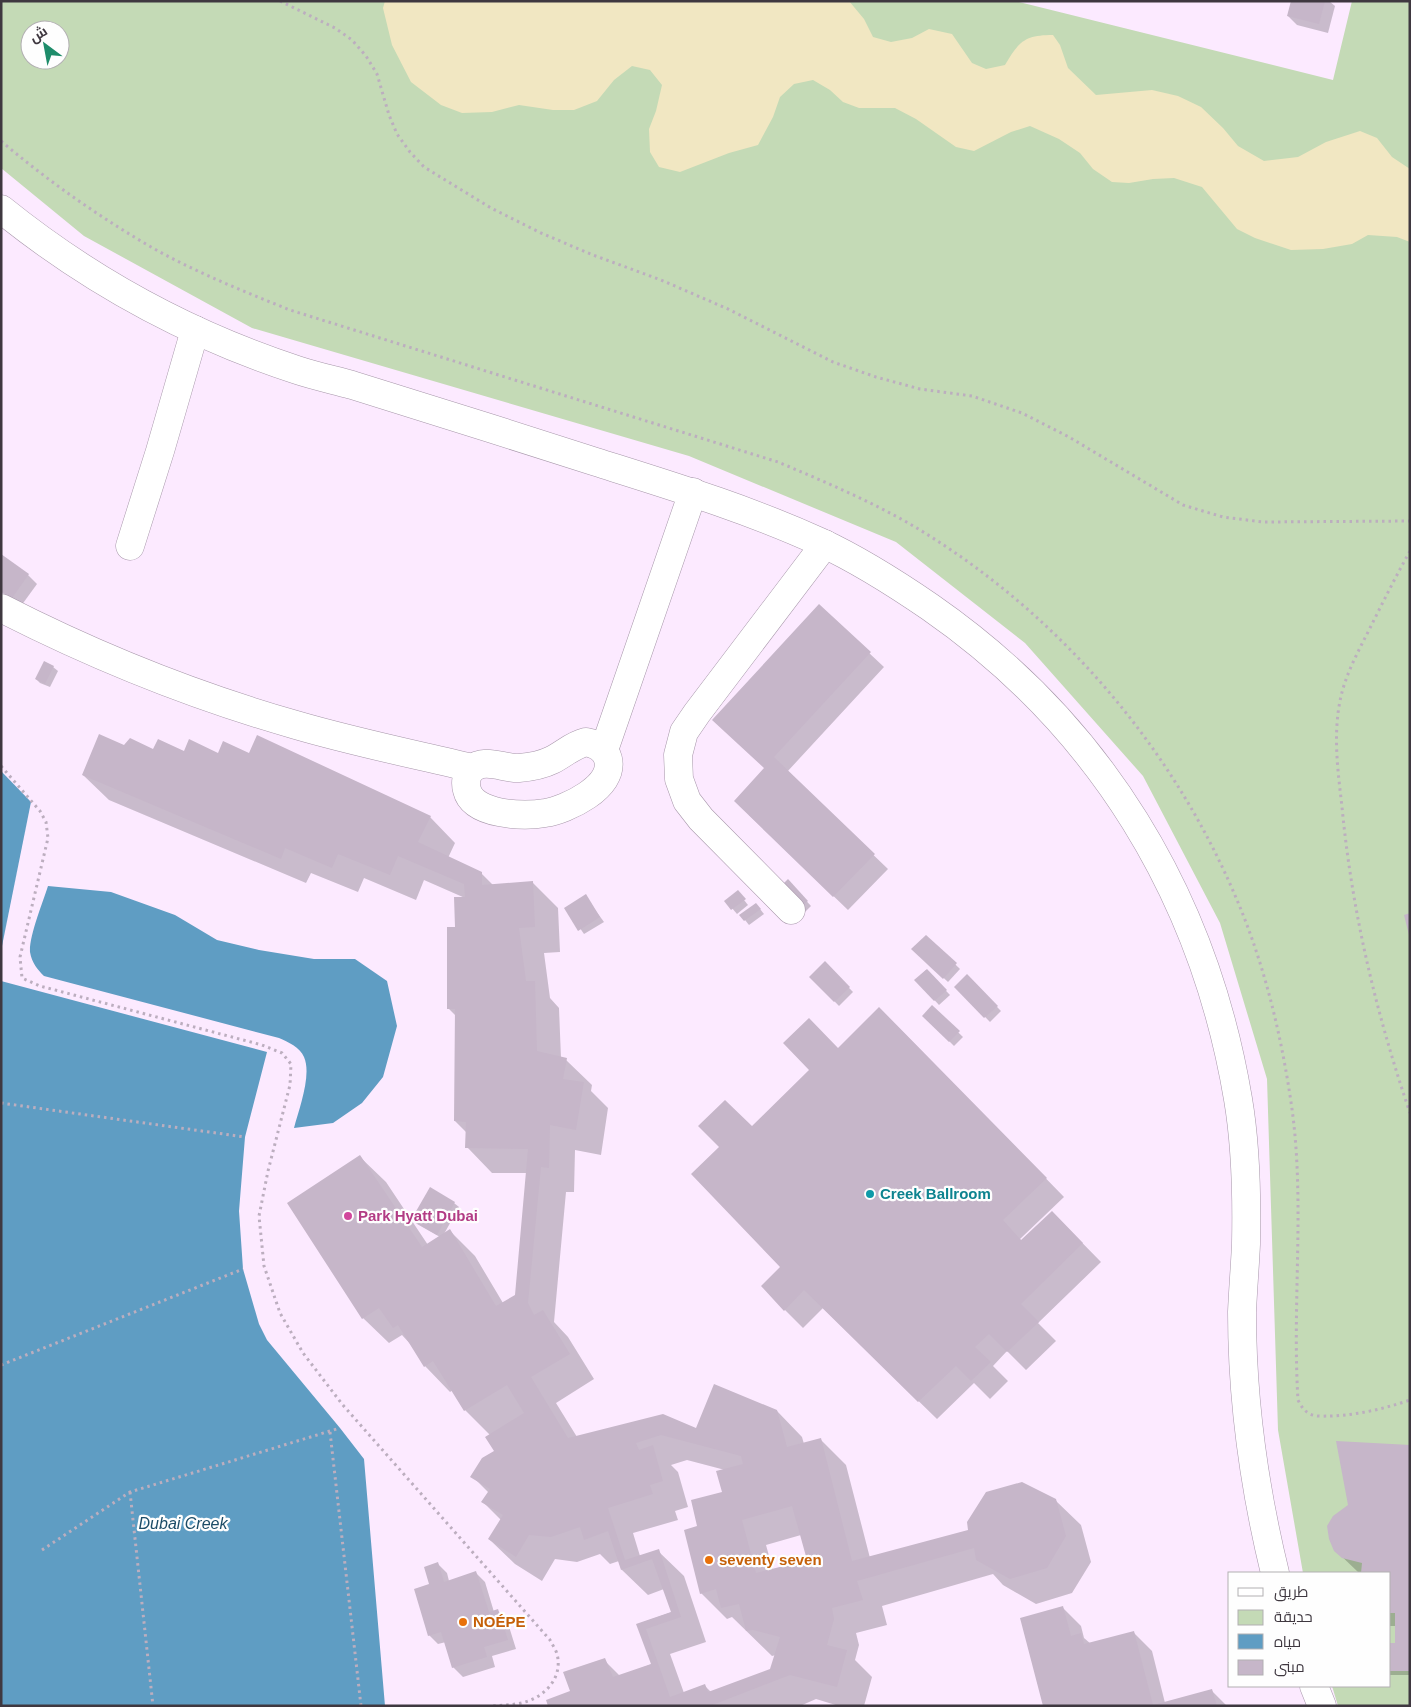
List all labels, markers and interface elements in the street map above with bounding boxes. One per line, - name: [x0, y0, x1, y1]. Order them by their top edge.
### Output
- north arrow: [20, 20, 70, 70]
- text: ش: [26, 22, 51, 46]
- place label: Creek Ballroom: [880, 1185, 991, 1202]
- marker: Creek Ballroom: [864, 1188, 876, 1200]
- place label: Park Hyatt Dubai: [358, 1207, 478, 1224]
- marker: Park Hyatt Dubai: [342, 1210, 354, 1222]
- water label: Dubai Creek: [139, 1515, 228, 1532]
- place label: seventy seven: [719, 1551, 822, 1568]
- marker: seventy seven: [703, 1554, 715, 1566]
- legend: [1228, 1572, 1391, 1687]
- text: طريق: [1274, 1583, 1308, 1602]
- text: حديقة: [1274, 1608, 1313, 1625]
- place label: NOÉPE: [473, 1613, 526, 1630]
- marker: NOÉPE: [457, 1616, 469, 1628]
- text: مياه: [1274, 1633, 1301, 1650]
- text: مبنى: [1274, 1658, 1305, 1677]

